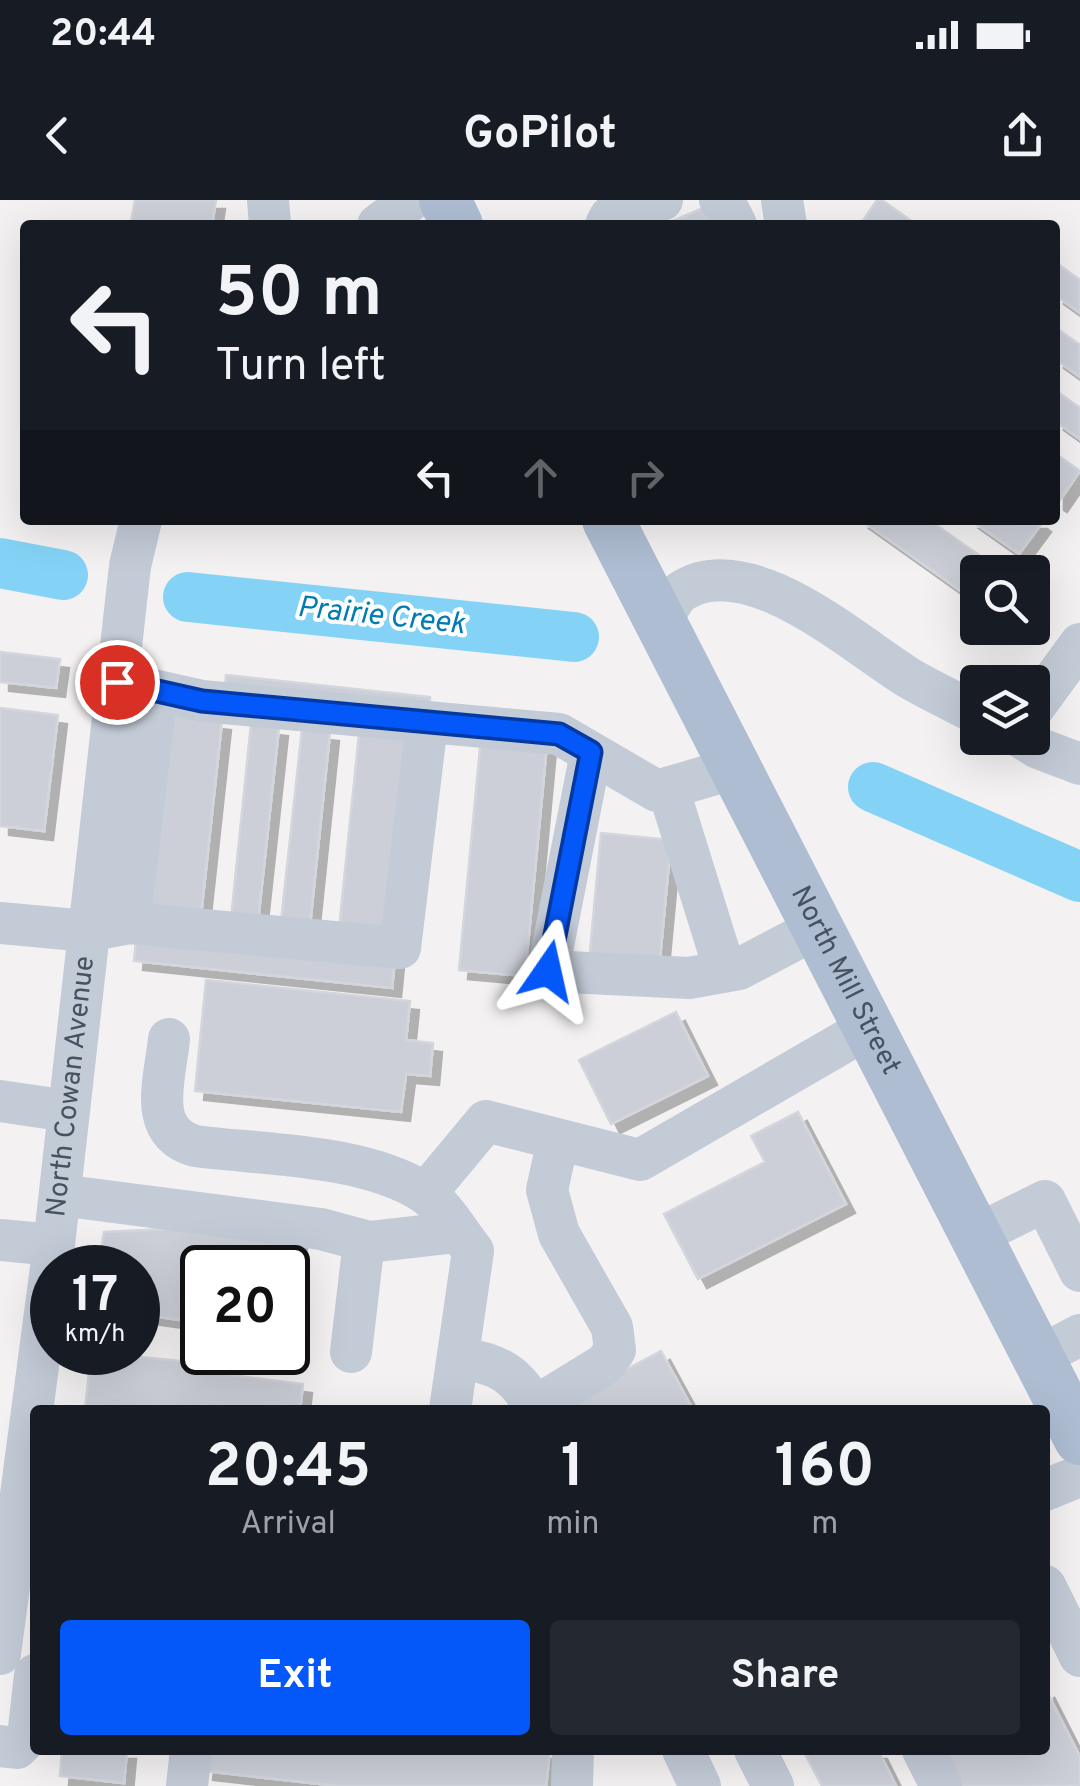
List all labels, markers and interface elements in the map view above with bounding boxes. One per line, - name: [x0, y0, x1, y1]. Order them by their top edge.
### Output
- text: 20:44: [50, 11, 156, 60]
- text: GoPilot: [463, 107, 617, 164]
- icon: back: [30, 108, 85, 163]
- icon: share: [995, 108, 1050, 163]
- text: 50 m: [215, 252, 382, 341]
- icon: left: [50, 260, 180, 390]
- text: Turn left: [215, 339, 386, 396]
- icon: left: [408, 450, 463, 505]
- icon: ahead: [513, 450, 568, 505]
- icon: right: [618, 450, 673, 505]
- map controls: [960, 555, 1050, 755]
- button: search: [960, 555, 1050, 645]
- water label: Prairie Creek: [295, 590, 467, 644]
- pin: [75, 640, 160, 725]
- icon: arrive: [90, 655, 145, 710]
- button: layers: [960, 665, 1050, 755]
- street label: North Mill Street: [781, 880, 908, 1081]
- position arrow: [496, 919, 600, 1023]
- street label: North Cowan Avenue: [39, 954, 104, 1219]
- speed limit sign: 20: [180, 1245, 310, 1375]
- text: 17: [72, 1266, 118, 1329]
- text: km/h: [65, 1319, 125, 1351]
- text: 20:45: [205, 1432, 371, 1508]
- text: 1: [561, 1432, 585, 1508]
- text: 160: [775, 1432, 875, 1508]
- text: Arrival: [240, 1505, 336, 1545]
- text: min: [546, 1505, 599, 1545]
- text: m: [811, 1505, 838, 1545]
- button: Exit: [60, 1620, 530, 1735]
- button: Share: [550, 1620, 1020, 1735]

